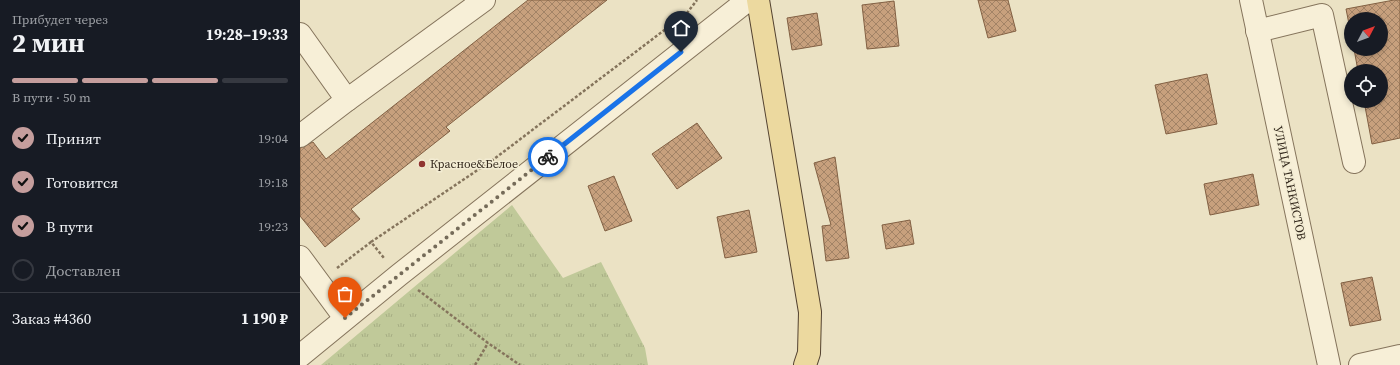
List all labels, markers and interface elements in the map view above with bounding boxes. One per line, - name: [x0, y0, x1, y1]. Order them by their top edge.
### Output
- text: Прибудет через: [12, 11, 108, 28]
- pin: [664, 11, 698, 52]
- north arrow: [1344, 12, 1388, 56]
- map controls: [1344, 12, 1388, 108]
- icon: home: [670, 17, 692, 39]
- text: 19:28–19:33: [206, 24, 288, 45]
- text: 2 мин: [12, 25, 85, 61]
- button: locate: [1344, 64, 1388, 108]
- text: В пути · 50 m: [12, 89, 91, 106]
- street label: УЛИЦА ТАНКИСТОВ: [1270, 125, 1310, 242]
- icon: check: [12, 127, 34, 149]
- text: Принят: [46, 128, 101, 149]
- text: 19:04: [258, 130, 288, 147]
- courier: [528, 137, 568, 177]
- icon: bike: [537, 146, 559, 168]
- place label: Красное&Белое: [430, 156, 518, 172]
- marker: Красное&Белое: [417, 159, 427, 169]
- icon: check: [12, 171, 34, 193]
- text: Готовится: [46, 172, 118, 193]
- text: 19:18: [258, 174, 288, 191]
- icon: check: [12, 215, 34, 237]
- text: В пути: [46, 216, 93, 237]
- text: 19:23: [258, 218, 288, 235]
- text: Доставлен: [46, 260, 121, 281]
- pin: [328, 277, 362, 318]
- icon: bag: [334, 283, 356, 305]
- text: Заказ #4360: [12, 308, 91, 329]
- text: 1 190 ₽: [241, 308, 288, 329]

